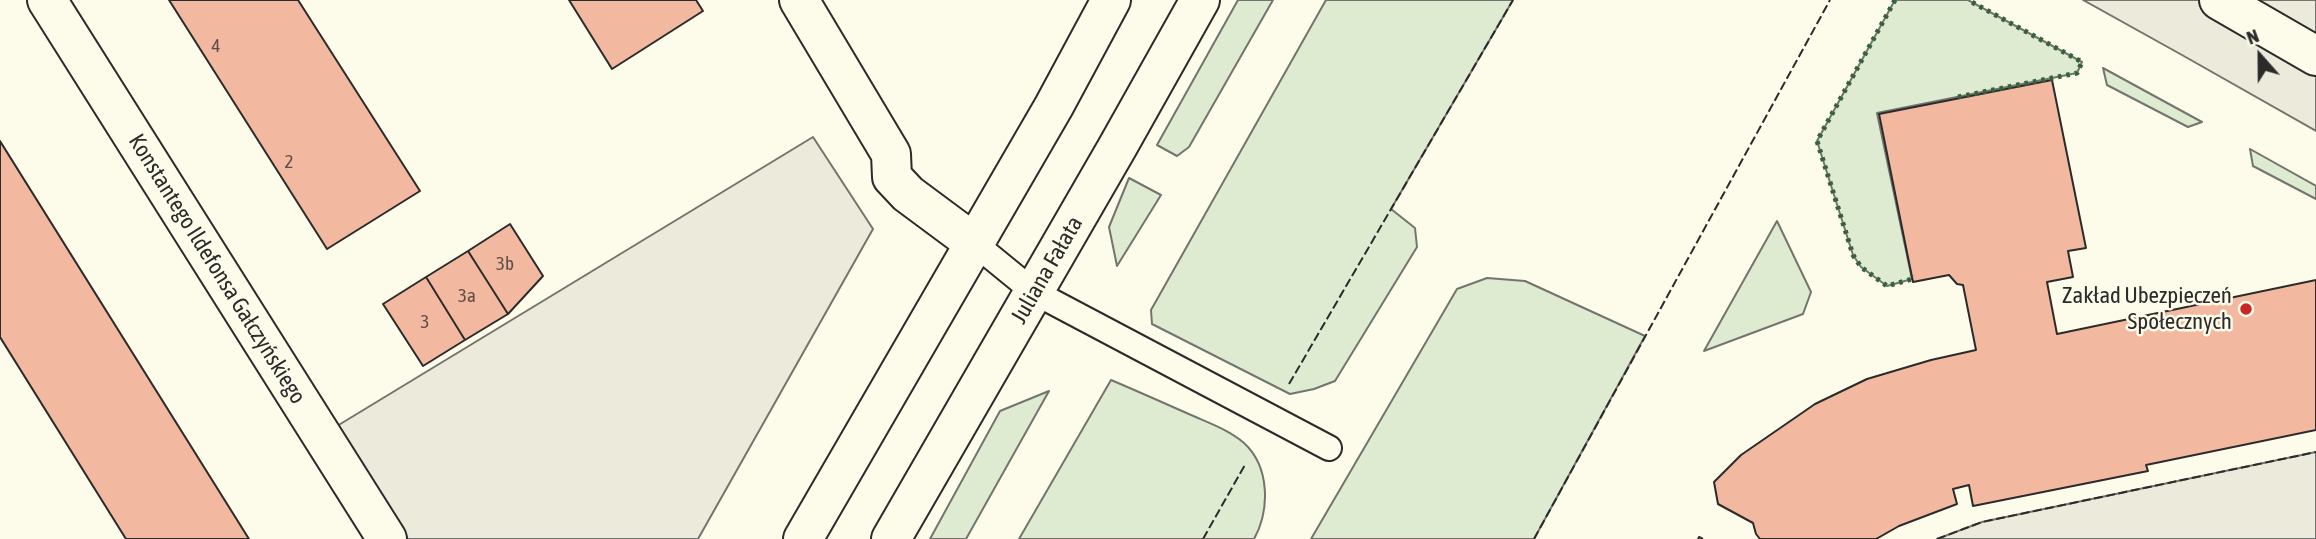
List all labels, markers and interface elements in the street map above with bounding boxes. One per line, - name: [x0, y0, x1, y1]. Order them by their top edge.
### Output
- north arrow: [2225, 21, 2295, 91]
- text: N: [2243, 24, 2262, 49]
- house number: 4: [212, 35, 220, 57]
- street label: Konstantego Ildefonsa Gałczyńskiego: [122, 129, 312, 409]
- house number: 2: [285, 151, 293, 173]
- street label: Juliana Fałata: [1005, 212, 1089, 328]
- house number: 3b: [496, 253, 514, 275]
- place label: Zakład Ubezpieczeń Społecznych: [2062, 282, 2232, 336]
- house number: 3a: [458, 285, 476, 307]
- marker: Zakład Ubezpieczeń Społecznych: [2238, 301, 2254, 317]
- house number: 3: [421, 311, 429, 333]

